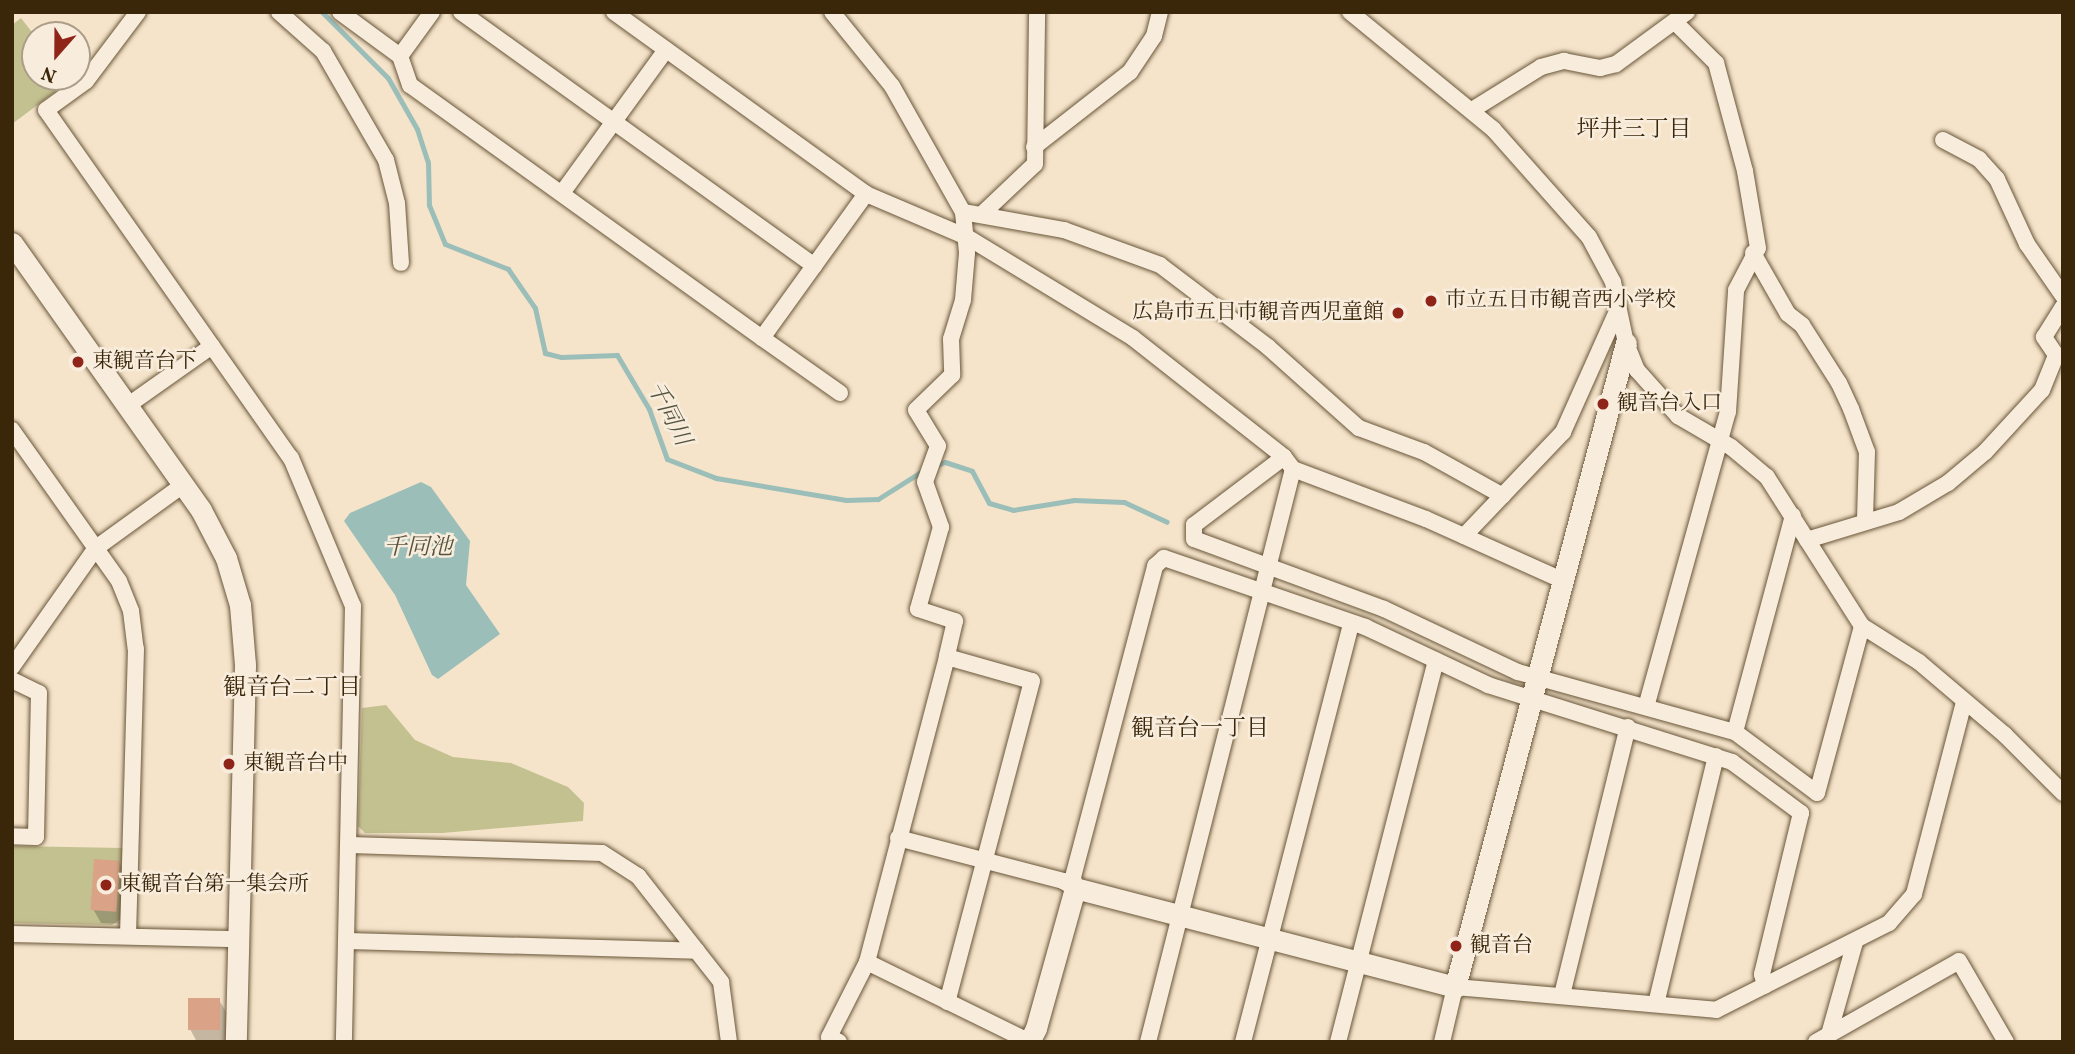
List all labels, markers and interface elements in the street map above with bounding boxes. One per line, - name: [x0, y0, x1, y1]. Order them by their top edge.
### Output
- north arrow: [21, 21, 91, 91]
- text: N: [38, 59, 60, 88]
- district label: 坪井三丁目: [1577, 116, 1691, 144]
- place label: 市立五日市観音西小学校: [1445, 288, 1676, 314]
- marker: 市立五日市観音西小学校: [1423, 293, 1439, 309]
- place label: 広島市五日市観音西児童館: [1132, 300, 1384, 326]
- marker: 広島市五日市観音西児童館: [1390, 305, 1406, 321]
- place label: 東観音台下: [92, 349, 197, 375]
- marker: 東観音台下: [70, 354, 86, 370]
- water label: 千同川: [640, 377, 696, 451]
- place label: 観音台入口: [1617, 391, 1722, 417]
- marker: 観音台入口: [1595, 396, 1611, 412]
- water label: 千同池: [384, 534, 452, 562]
- district label: 観音台二丁目: [223, 674, 361, 702]
- district label: 観音台一丁目: [1131, 715, 1269, 743]
- place label: 東観音台中: [243, 751, 348, 777]
- marker: 東観音台中: [221, 756, 237, 772]
- place label: 東観音台第一集会所: [120, 872, 309, 898]
- marker: 東観音台第一集会所: [98, 877, 114, 893]
- place label: 観音台: [1470, 933, 1533, 959]
- marker: 観音台: [1448, 938, 1464, 954]

